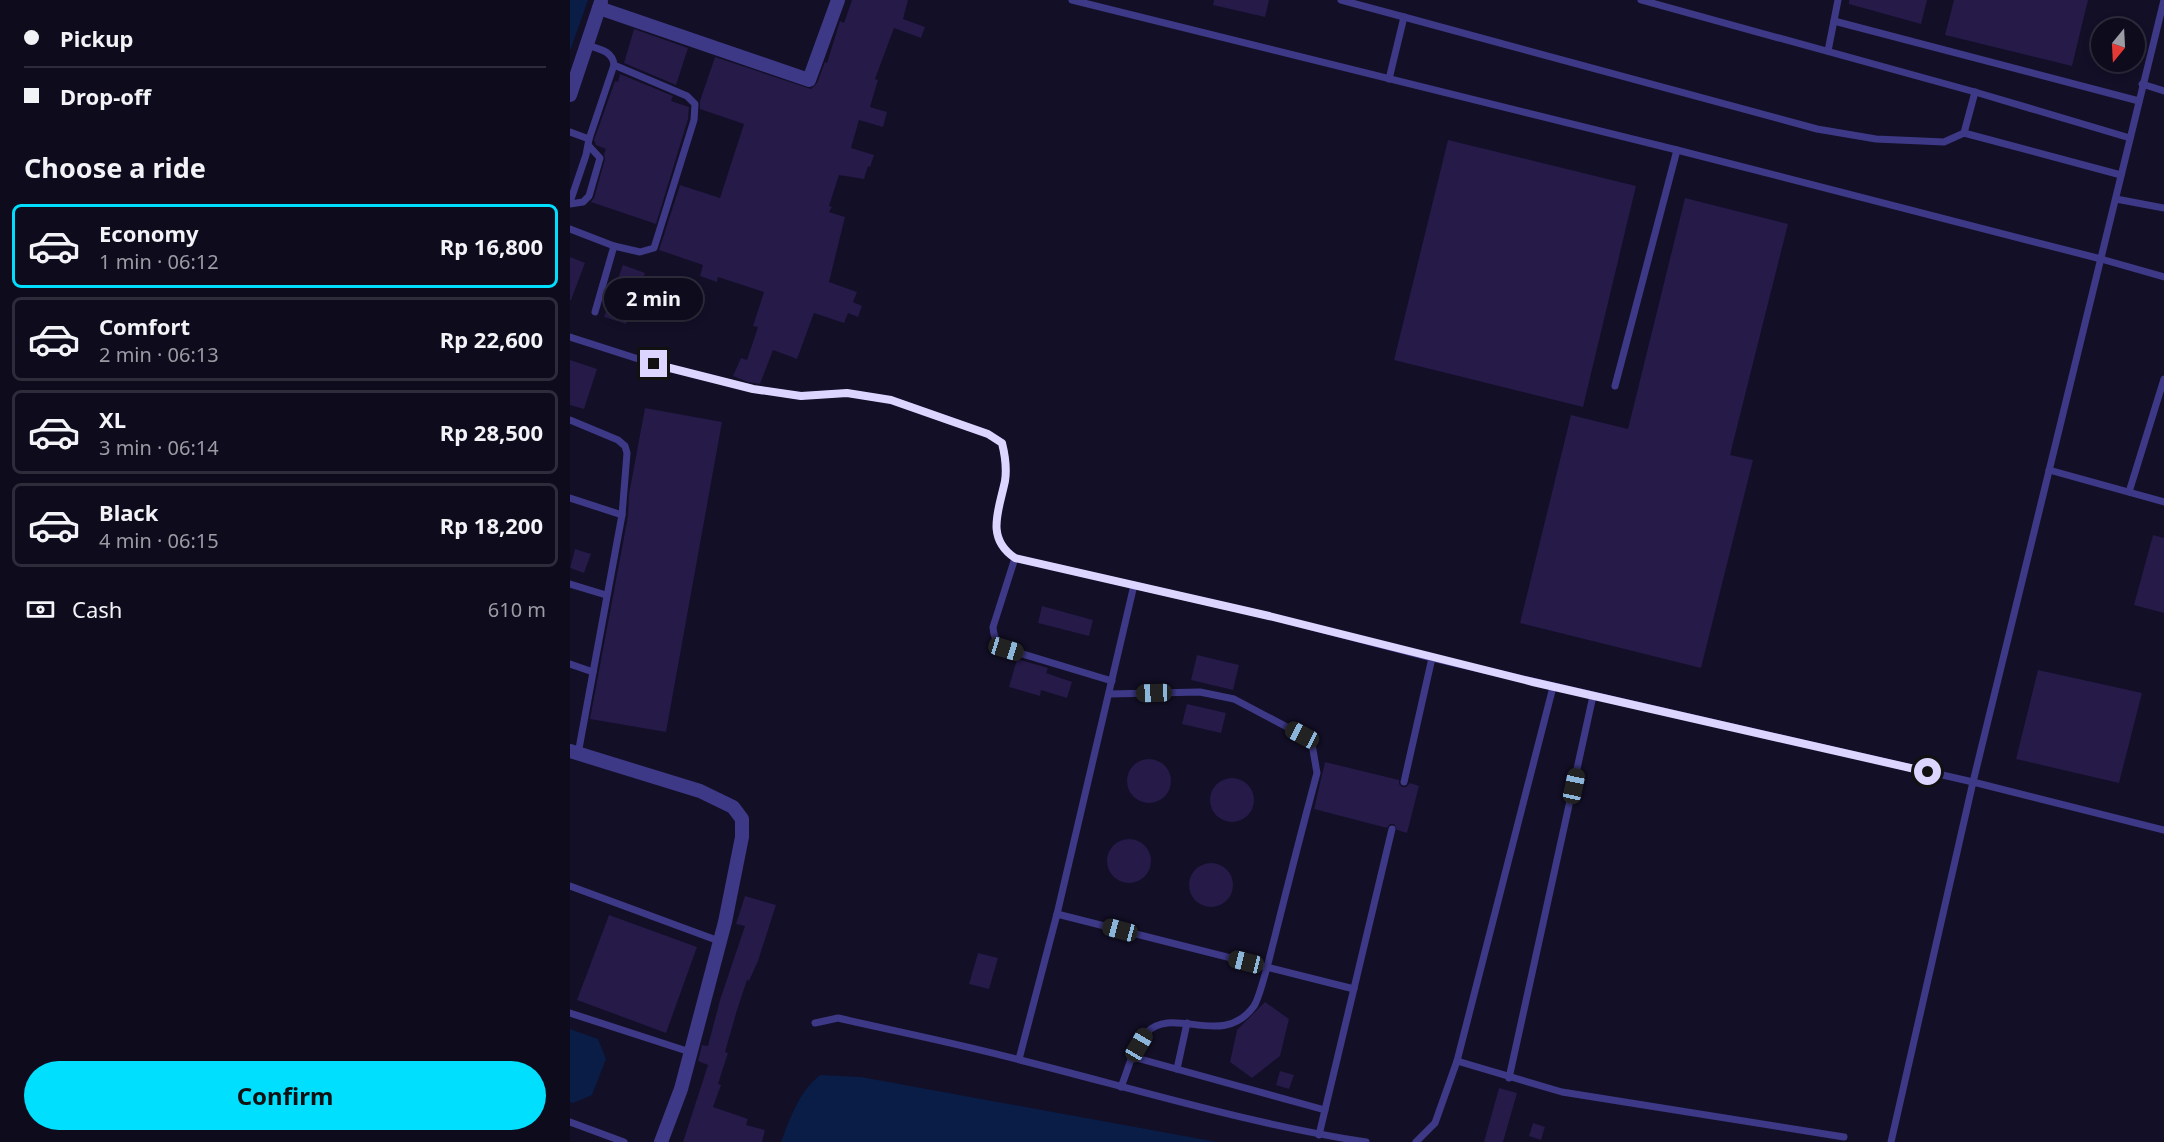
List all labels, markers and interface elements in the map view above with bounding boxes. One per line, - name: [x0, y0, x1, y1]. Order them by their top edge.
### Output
- north arrow: [2091, 18, 2145, 72]
- map controls: [2091, 18, 2145, 72]
- text: Pickup: [60, 23, 133, 53]
- text: Drop-off: [60, 81, 151, 111]
- text: Choose a ride: [24, 149, 206, 186]
- text: Economy: [99, 218, 198, 248]
- icon: car: [27, 219, 81, 273]
- text: Rp 16,800: [440, 231, 543, 261]
- text: 1 min · 06:12: [99, 248, 219, 275]
- callout: 2 min: [604, 277, 704, 319]
- text: 2 min: [626, 285, 681, 312]
- text: Comfort: [99, 311, 190, 341]
- icon: car: [27, 312, 81, 366]
- text: Rp 22,600: [440, 324, 543, 354]
- text: 2 min · 06:13: [99, 341, 219, 368]
- route end: [640, 350, 667, 377]
- text: XL: [99, 404, 126, 434]
- icon: car: [27, 405, 81, 459]
- text: Rp 28,500: [440, 417, 543, 447]
- text: 3 min · 06:14: [99, 434, 219, 461]
- text: Black: [99, 497, 158, 527]
- icon: car: [27, 498, 81, 552]
- text: Rp 18,200: [440, 510, 543, 540]
- text: 4 min · 06:15: [99, 527, 219, 554]
- icon: cash: [24, 593, 57, 626]
- text: Cash: [72, 594, 122, 624]
- text: 610 m: [488, 596, 546, 623]
- car: [986, 635, 1026, 663]
- car: [1136, 683, 1172, 703]
- car: [1282, 719, 1322, 751]
- route start: [1914, 758, 1941, 785]
- car: [1561, 767, 1587, 805]
- car: [1100, 917, 1140, 943]
- car: [1226, 949, 1266, 975]
- car: [1122, 1025, 1156, 1065]
- button: Confirm: [24, 1061, 546, 1130]

